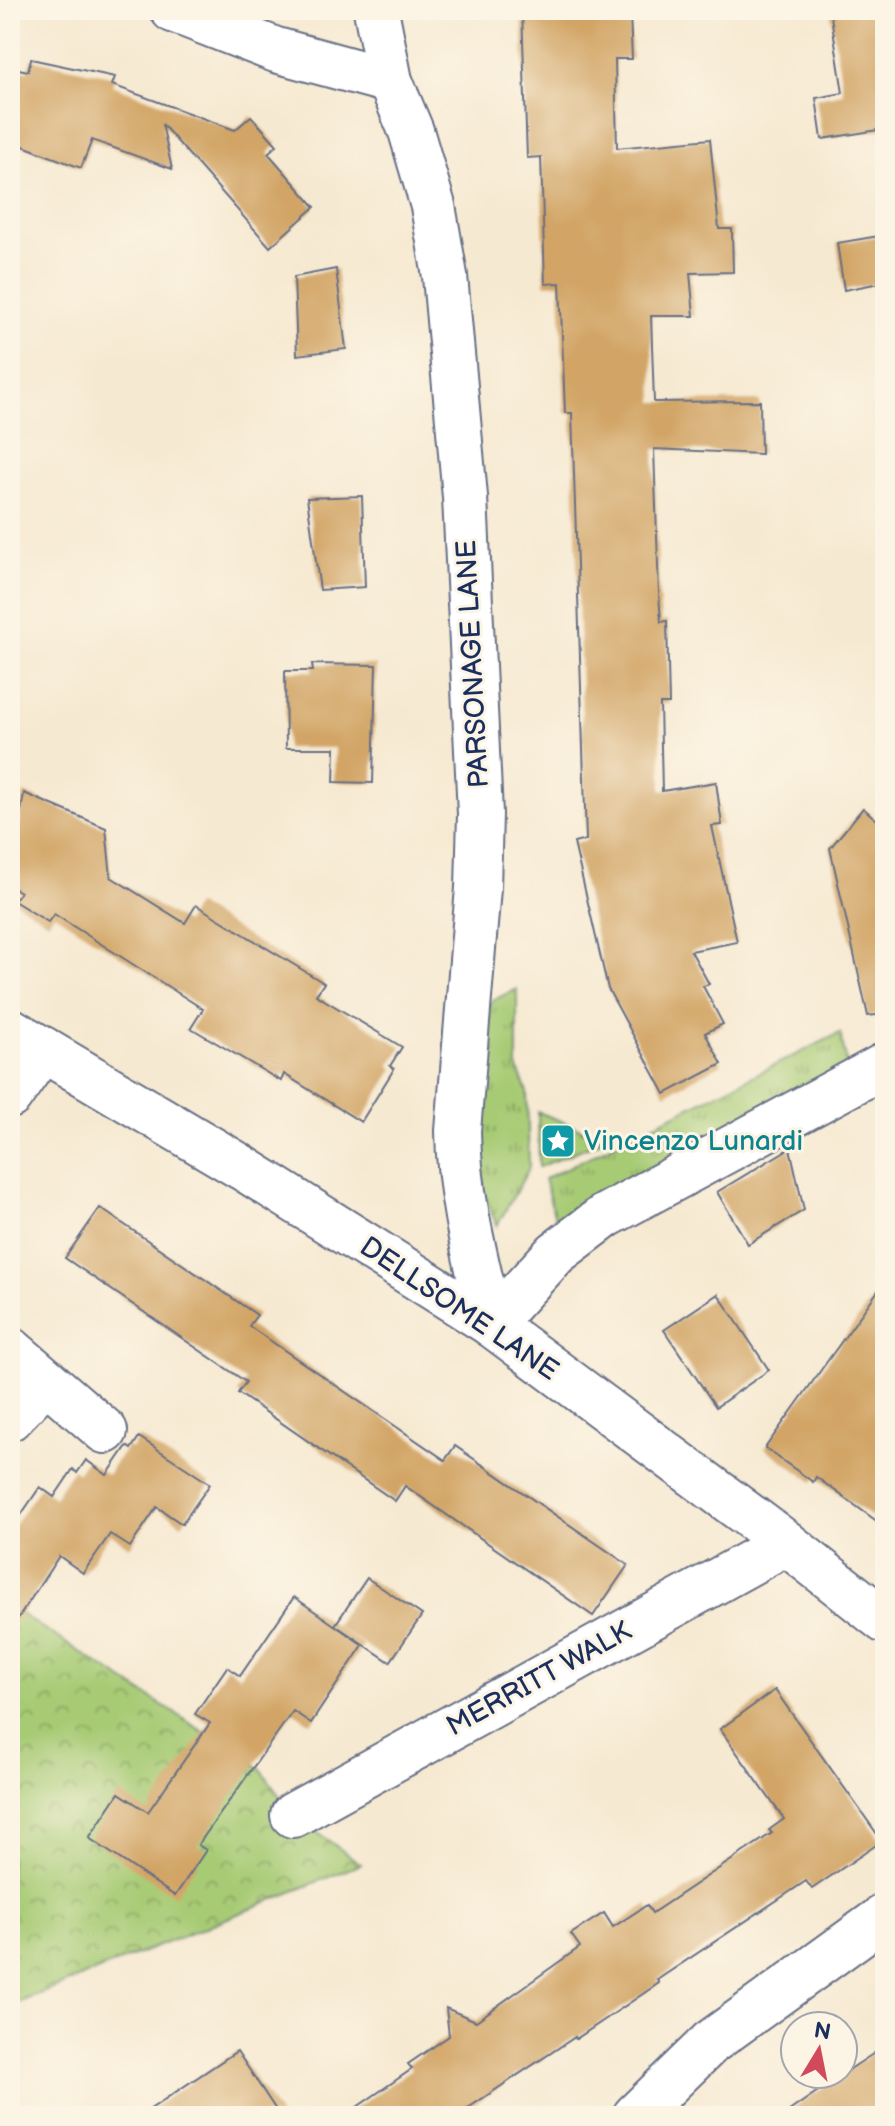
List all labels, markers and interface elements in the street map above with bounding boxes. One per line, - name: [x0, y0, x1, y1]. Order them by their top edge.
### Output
- street label: PARSONAGE LANE: [450, 539, 496, 789]
- place icon: Vincenzo Lunardi: [539, 1122, 577, 1160]
- place label: Vincenzo Lunardi: [584, 1125, 803, 1158]
- street label: DELLSOME LANE: [354, 1230, 564, 1388]
- street label: MERRITT WALK: [441, 1614, 638, 1743]
- north arrow: [779, 2010, 859, 2090]
- text: N: [812, 2017, 833, 2047]

